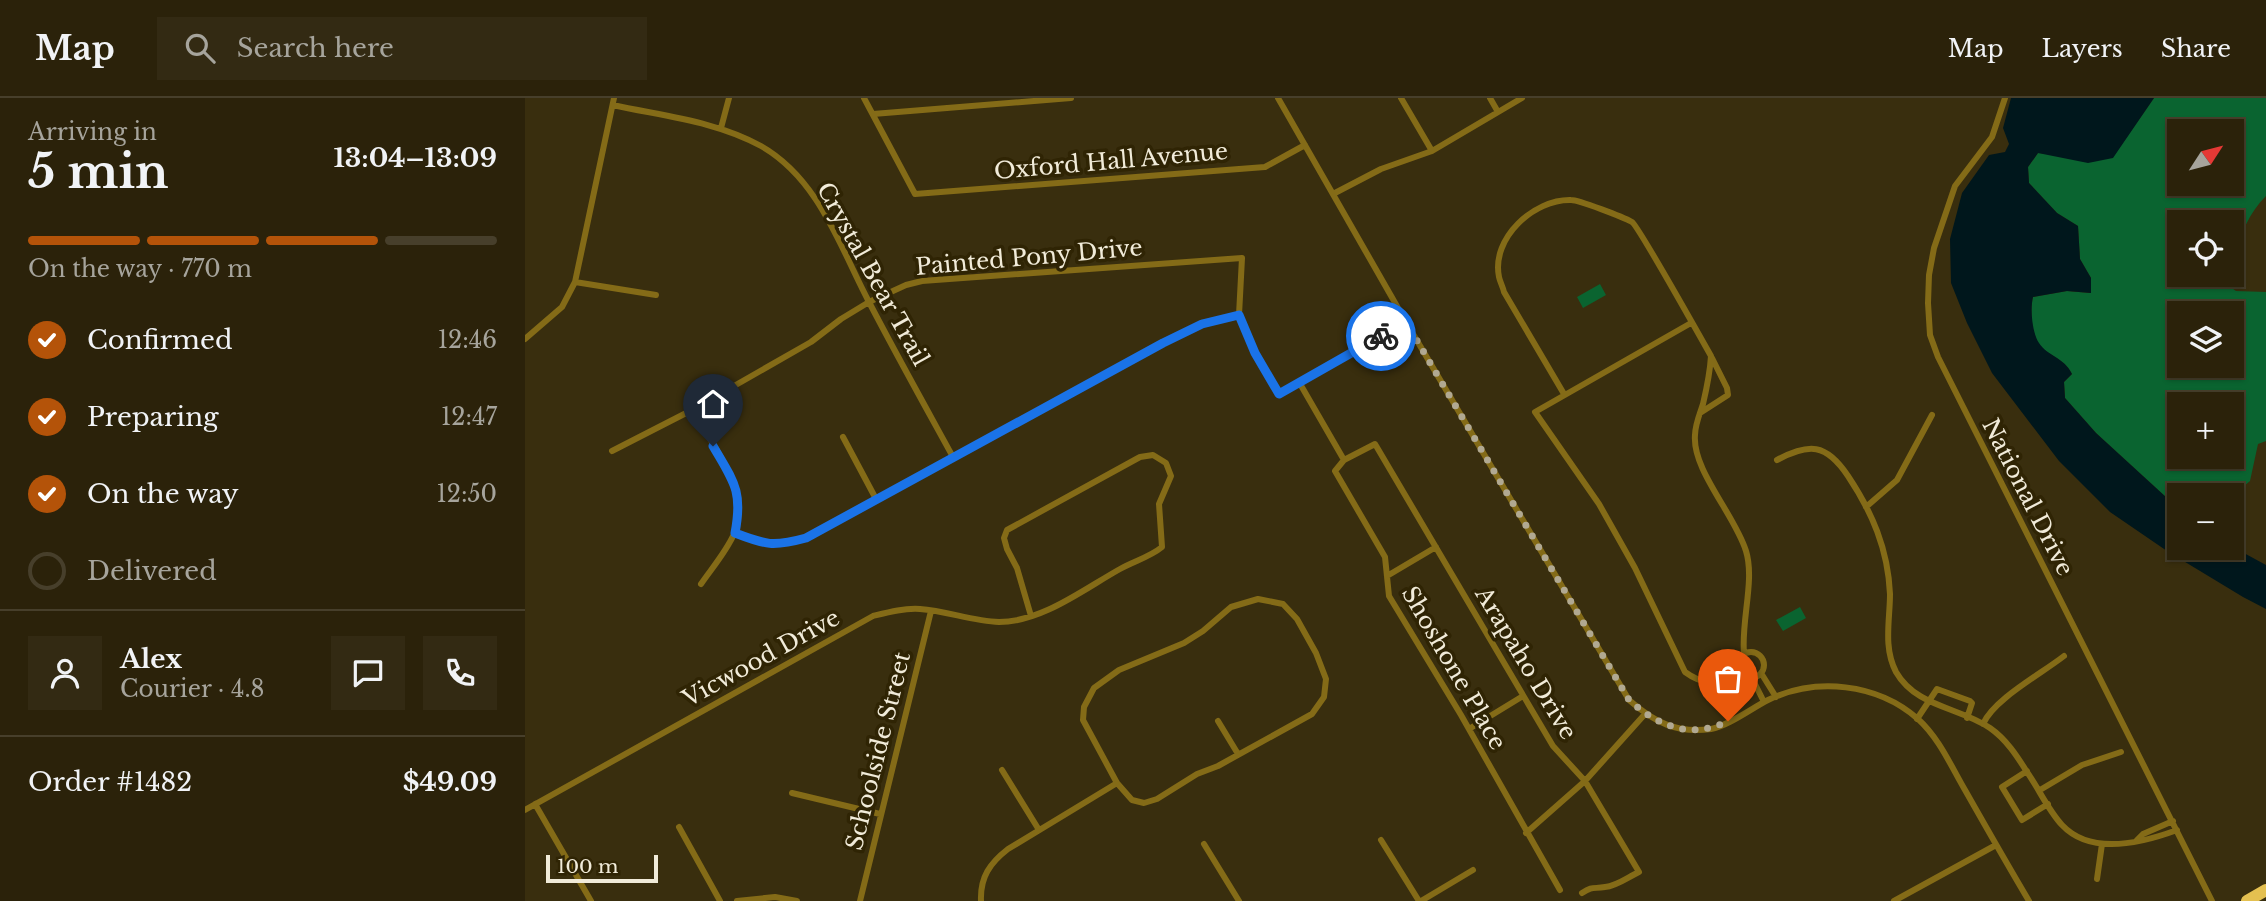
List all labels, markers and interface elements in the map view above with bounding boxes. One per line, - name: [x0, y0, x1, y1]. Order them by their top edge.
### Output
- search box: [157, 17, 647, 80]
- text: Map: [35, 28, 115, 69]
- icon: search: [181, 29, 219, 67]
- text: Search here: [237, 32, 394, 64]
- text: Map: [1948, 34, 2004, 63]
- text: Layers: [2042, 34, 2123, 63]
- text: Share: [2161, 34, 2231, 63]
- text: Arriving in: [28, 118, 157, 146]
- north arrow: [2167, 119, 2243, 196]
- map controls: [2167, 119, 2244, 560]
- street label: Oxford Hall Avenue: [993, 137, 1229, 185]
- text: 13:04–13:09: [333, 142, 497, 174]
- text: 5 min: [28, 143, 169, 200]
- street label: Crystal Bear Trail: [811, 177, 935, 371]
- button: locate: [2167, 210, 2244, 287]
- street label: Painted Pony Drive: [914, 233, 1144, 281]
- text: On the way · 770 m: [28, 255, 252, 283]
- courier: [1346, 301, 1416, 371]
- button: layers: [2167, 301, 2244, 378]
- icon: bike: [1362, 317, 1400, 355]
- icon: check: [28, 321, 66, 359]
- text: Confirmed: [87, 324, 232, 356]
- text: 12:46: [438, 326, 497, 354]
- pin: [683, 374, 743, 446]
- icon: home: [694, 385, 732, 423]
- button: +: [2167, 392, 2244, 469]
- icon: check: [28, 398, 66, 436]
- text: Preparing: [87, 401, 219, 433]
- text: 12:47: [441, 403, 497, 431]
- street label: National Drive: [1976, 414, 2080, 580]
- icon: check: [28, 475, 66, 513]
- text: On the way: [87, 478, 239, 510]
- text: 12:50: [437, 480, 497, 508]
- button: −: [2167, 483, 2244, 560]
- text: Delivered: [87, 555, 217, 587]
- street label: Shoshone Place: [1396, 581, 1512, 755]
- street label: Arapaho Drive: [1469, 581, 1583, 744]
- street label: Vicwood Drive: [677, 603, 844, 713]
- button: person: [28, 636, 102, 710]
- button: chat: [331, 636, 405, 710]
- button: phone: [423, 636, 497, 710]
- text: Alex: [120, 643, 182, 675]
- street label: Schoolside Street: [840, 649, 916, 853]
- pin: [1698, 649, 1758, 721]
- icon: bag: [1709, 660, 1747, 698]
- text: Courier · 4.8: [120, 675, 265, 703]
- text: Order #1482: [28, 766, 192, 798]
- text: $49.09: [403, 766, 497, 798]
- scale bar: [546, 852, 658, 884]
- text: 100 m: [557, 855, 618, 878]

